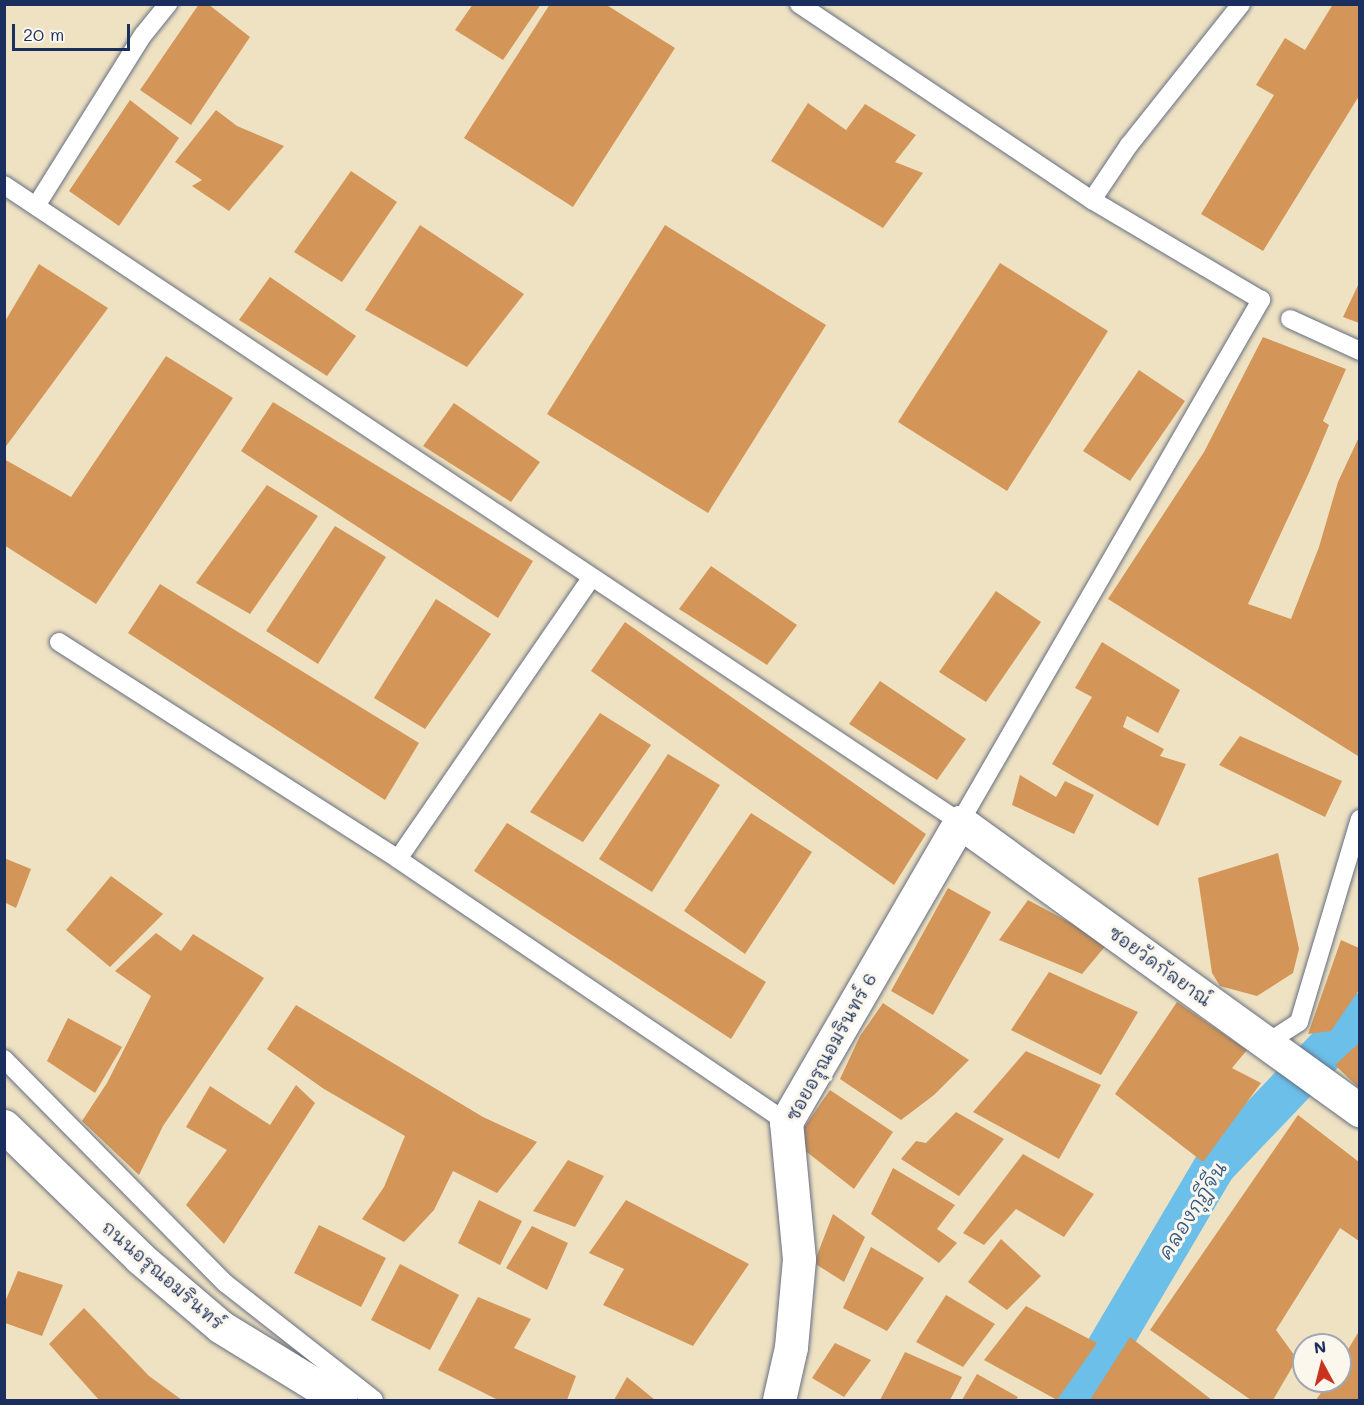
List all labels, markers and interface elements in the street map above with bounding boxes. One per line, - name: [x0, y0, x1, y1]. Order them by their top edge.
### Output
- scale bar: [15, 12, 134, 50]
- text: 20 m: [23, 22, 64, 46]
- street label: ซอยวัดกัลยาณ์: [1104, 921, 1216, 1011]
- street label: ซอยอรุณอมรินทร์ 6: [781, 969, 881, 1125]
- water label: คลองกุฎีจีน: [1152, 1157, 1232, 1263]
- street label: ถนนอรุณอมรินทร์: [98, 1216, 228, 1334]
- north arrow: [1292, 1333, 1352, 1393]
- text: N: [1313, 1335, 1327, 1358]

